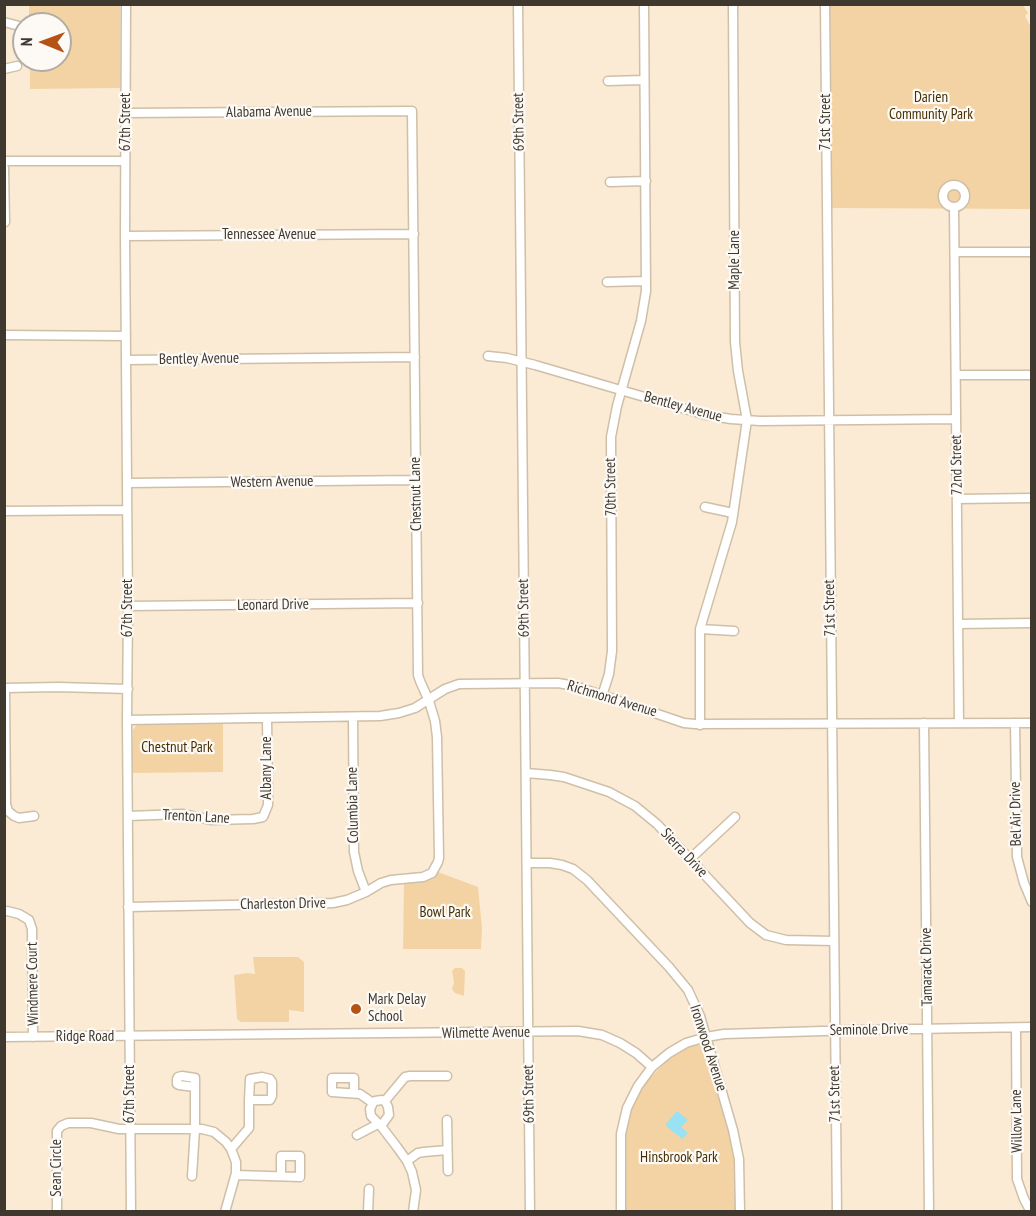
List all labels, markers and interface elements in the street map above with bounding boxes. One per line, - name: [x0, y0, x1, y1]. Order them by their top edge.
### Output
- north arrow: [12, 12, 72, 72]
- text: N: [16, 37, 36, 46]
- park label: Darien Community Park: [889, 89, 973, 124]
- street label: 67th Street: [117, 93, 135, 151]
- street label: 69th Street: [509, 93, 529, 151]
- street label: 71st Street: [817, 94, 835, 150]
- street label: Alabama Avenue: [226, 102, 312, 122]
- street label: Tennessee Avenue: [222, 226, 316, 244]
- street label: Maple Lane: [726, 230, 744, 290]
- street label: Bentley Avenue: [159, 349, 239, 369]
- street label: Bentley Avenue: [642, 388, 724, 426]
- street label: 72nd Street: [947, 434, 967, 496]
- street label: Chestnut Lane: [406, 457, 426, 531]
- street label: 70th Street: [601, 458, 621, 516]
- street label: Western Avenue: [230, 472, 314, 492]
- street label: 67th Street: [119, 579, 137, 637]
- street label: 69th Street: [514, 579, 534, 637]
- street label: 71st Street: [821, 579, 839, 637]
- street label: Leonard Drive: [237, 595, 309, 615]
- street label: Richmond Avenue: [565, 677, 659, 721]
- street label: Albany Lane: [258, 736, 276, 800]
- park label: Chestnut Park: [141, 739, 213, 757]
- street label: Columbia Lane: [343, 767, 363, 843]
- street label: Bel Air Drive: [1006, 781, 1026, 847]
- street label: Trenton Lane: [162, 806, 230, 828]
- street label: Sierra Drive: [657, 825, 711, 881]
- street label: Charleston Drive: [240, 894, 326, 914]
- park label: Bowl Park: [419, 904, 471, 922]
- street label: Tamarack Drive: [917, 927, 937, 1007]
- street label: Windmere Court: [23, 942, 43, 1026]
- place label: Mark Delay School: [368, 991, 426, 1026]
- marker: Mark Delay School: [349, 1002, 363, 1016]
- street label: Ironwood Avenue: [686, 1002, 730, 1094]
- street label: Seminole Drive: [829, 1020, 909, 1040]
- street label: Wilmette Avenue: [442, 1023, 530, 1043]
- street label: Ridge Road: [56, 1028, 114, 1046]
- street label: 67th Street: [121, 1065, 139, 1123]
- street label: 69th Street: [519, 1065, 539, 1123]
- street label: 71st Street: [826, 1065, 844, 1123]
- street label: Willow Lane: [1007, 1089, 1027, 1153]
- street label: Sean Circle: [48, 1139, 66, 1197]
- park label: Hinsbrook Park: [640, 1149, 718, 1167]

